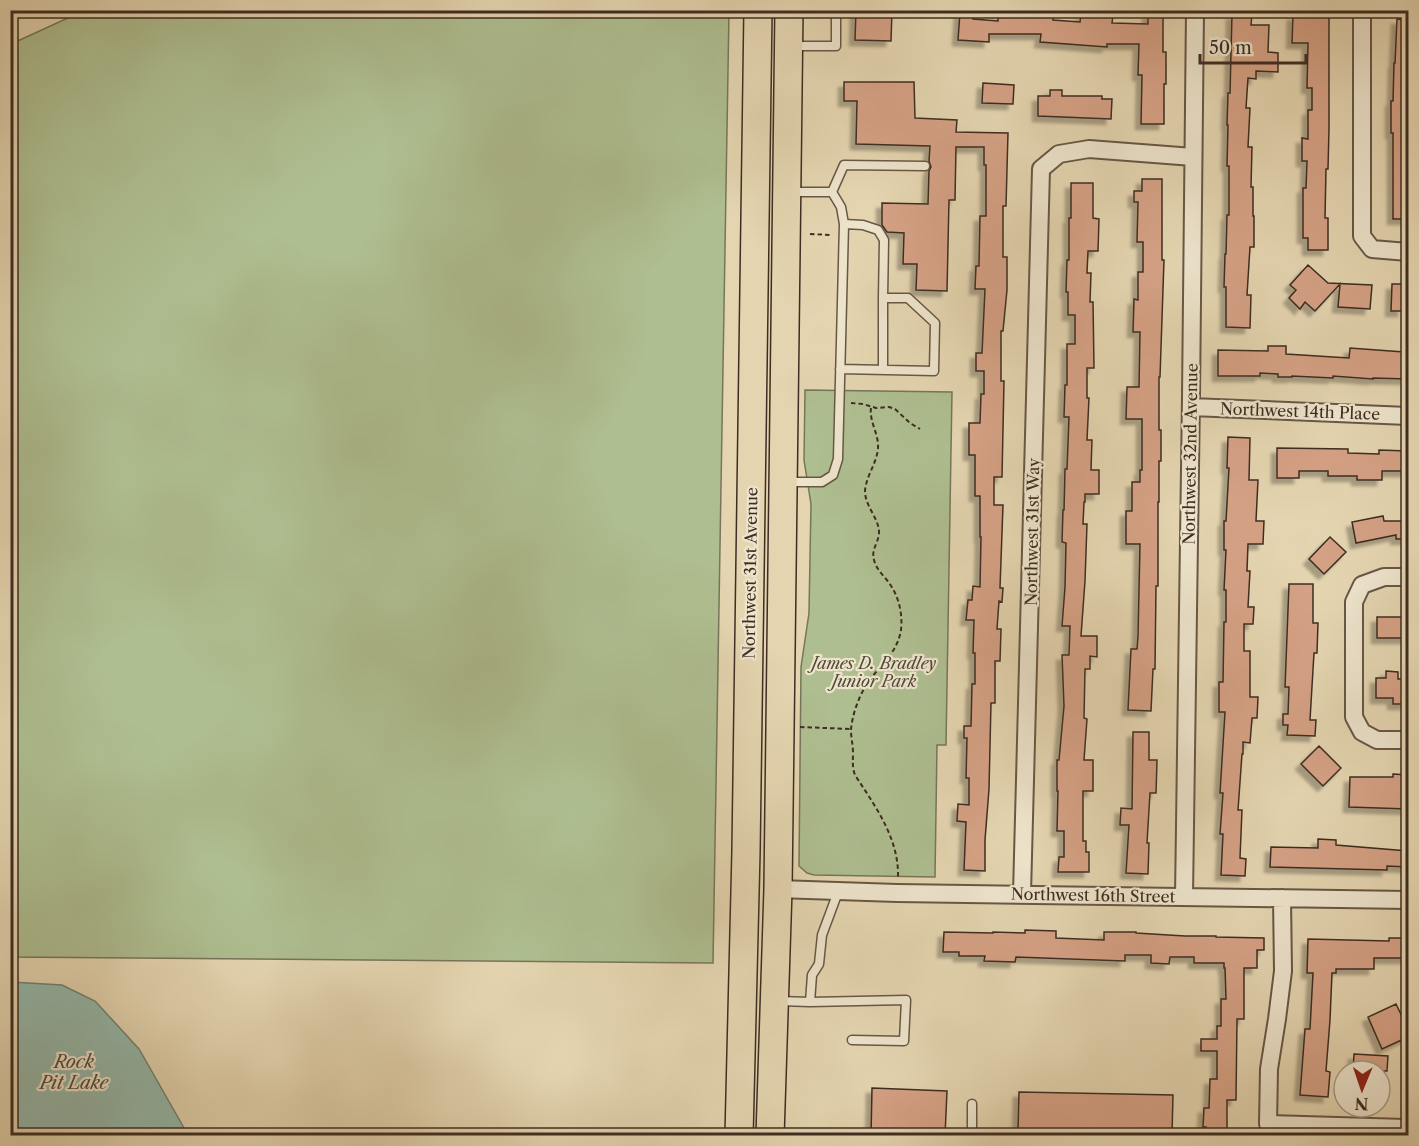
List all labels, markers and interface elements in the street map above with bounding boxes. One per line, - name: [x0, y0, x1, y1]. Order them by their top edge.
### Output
- scale bar: [1200, 27, 1306, 65]
- text: 50 m: [1209, 37, 1252, 59]
- street label: Northwest 32nd Avenue: [1178, 363, 1202, 545]
- street label: Northwest 14th Place: [1220, 398, 1380, 424]
- street label: Northwest 31st Way: [1021, 457, 1043, 606]
- street label: Northwest 31st Avenue: [739, 487, 761, 659]
- park label: James D. Bradley Junior Park: [807, 653, 936, 691]
- street label: Northwest 16th Street: [1011, 884, 1176, 906]
- water label: Rock Pit Lake: [38, 1051, 109, 1094]
- north arrow: [1332, 1059, 1392, 1119]
- text: N: [1354, 1094, 1369, 1114]

